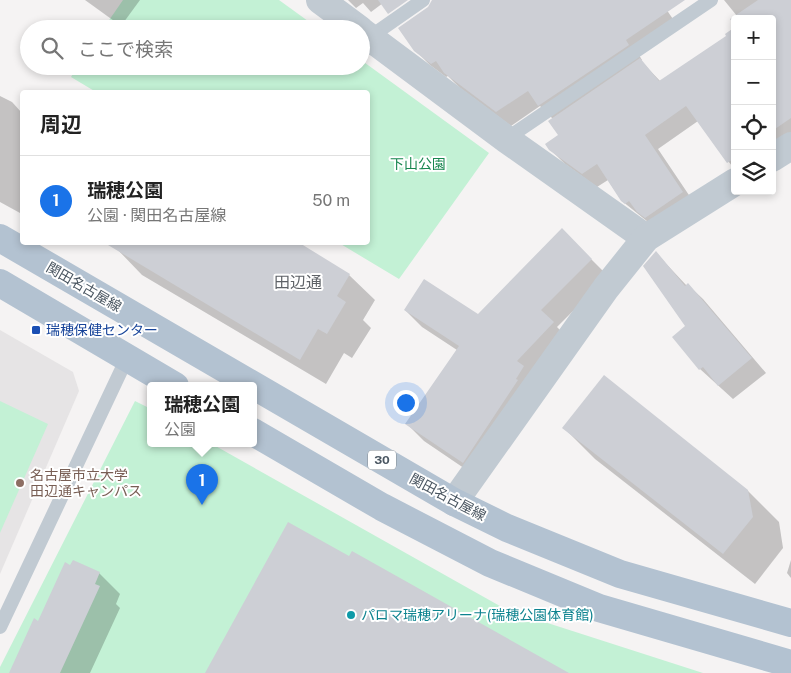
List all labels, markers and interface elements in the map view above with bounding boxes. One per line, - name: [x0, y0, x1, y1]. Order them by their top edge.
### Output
- map controls: [731, 15, 776, 195]
- button: +: [731, 15, 776, 60]
- search box: [20, 20, 370, 75]
- icon: search: [38, 34, 66, 62]
- text: ここで検索: [78, 38, 173, 60]
- button: −: [731, 60, 776, 105]
- button: locate: [731, 105, 776, 150]
- text: 周辺: [40, 112, 82, 137]
- button: layers: [731, 150, 776, 195]
- park label: 下山公園: [390, 156, 446, 172]
- text: 瑞穂公園: [87, 179, 163, 201]
- text: 1: [53, 191, 59, 210]
- text: 50 m: [312, 191, 350, 210]
- text: 公園 · 関田名古屋線: [87, 206, 226, 225]
- street label: 関田名古屋線: [44, 259, 124, 315]
- district label: 田辺通: [274, 273, 322, 292]
- place label: 瑞穂保健センター: [46, 322, 158, 338]
- marker: 瑞穂保健センター: [30, 324, 42, 336]
- popup: [147, 382, 257, 447]
- your location: [393, 390, 419, 416]
- text: 瑞穂公園: [164, 393, 240, 415]
- text: 公園: [164, 420, 196, 439]
- road number: 30: [368, 450, 396, 470]
- pin: 1: [186, 464, 218, 505]
- place label: 名古屋市立大学 田辺通キャンパス: [30, 467, 142, 499]
- street label: 関田名古屋線: [407, 470, 489, 524]
- marker: 名古屋市立大学 田辺通キャンパス: [14, 477, 26, 489]
- place label: パロマ瑞穂アリーナ(瑞穂公園体育館): [361, 607, 594, 623]
- marker: パロマ瑞穂アリーナ(瑞穂公園体育館): [345, 609, 357, 621]

